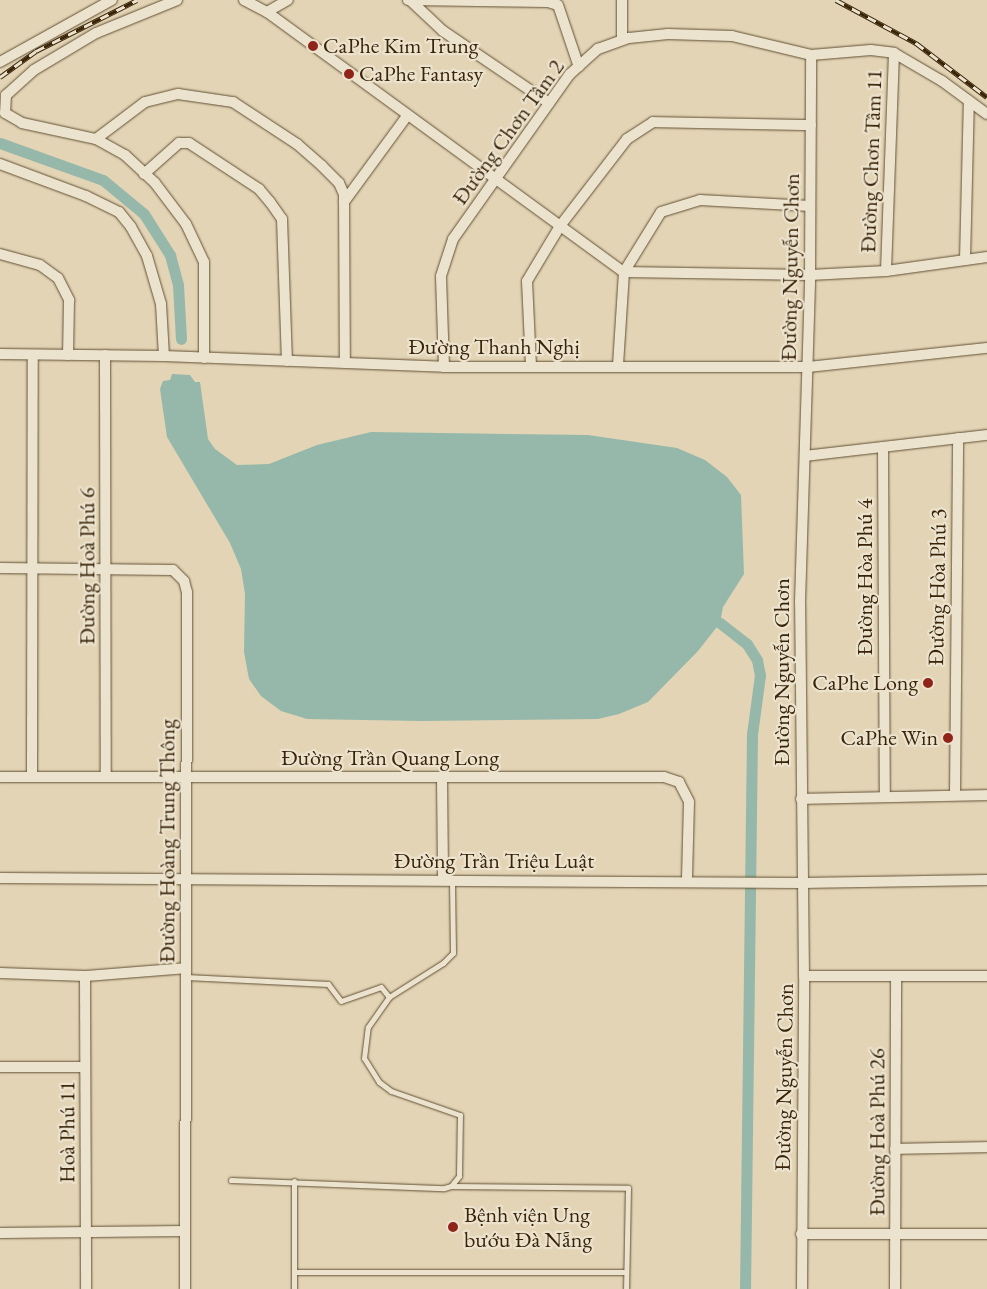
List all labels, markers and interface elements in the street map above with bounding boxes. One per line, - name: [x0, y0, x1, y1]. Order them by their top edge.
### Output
- place label: CaPhe Kim Trung: [323, 33, 478, 59]
- marker: CaPhe Kim Trung: [307, 40, 319, 52]
- street label: Đường Chơn Tâm 2: [446, 54, 570, 210]
- place label: CaPhe Fantasy: [359, 61, 483, 87]
- marker: CaPhe Fantasy: [343, 68, 355, 80]
- street label: Đường Chơn Tâm 11: [855, 69, 887, 253]
- street label: Đường Nguyễn Chơn: [775, 173, 805, 361]
- street label: Đường Thanh Nghị: [408, 334, 580, 360]
- street label: Đường Hoà Phú 6: [74, 487, 100, 645]
- street label: Đường Hòa Phú 4: [852, 498, 878, 656]
- street label: Đường Hòa Phú 3: [922, 508, 952, 666]
- street label: Đường Nguyễn Chơn: [769, 578, 795, 766]
- place label: CaPhe Long: [812, 670, 918, 696]
- marker: CaPhe Long: [922, 677, 934, 689]
- street label: Đường Hoàng Trung Thông: [154, 719, 180, 963]
- place label: CaPhe Win: [840, 725, 938, 751]
- marker: CaPhe Win: [942, 732, 954, 744]
- street label: Đường Trần Quang Long: [281, 745, 499, 771]
- street label: Đường Trần Triệu Luật: [394, 848, 594, 874]
- street label: Đường Nguyễn Chơn: [769, 983, 799, 1171]
- street label: Đường Hoà Phú 26: [864, 1048, 890, 1216]
- street label: Hoà Phú 11: [54, 1081, 80, 1183]
- place label: Bệnh viện Ung bướu Đà Nẵng: [464, 1201, 592, 1252]
- marker: Bệnh viện Ung bướu Đà Nẵng: [446, 1220, 460, 1234]

